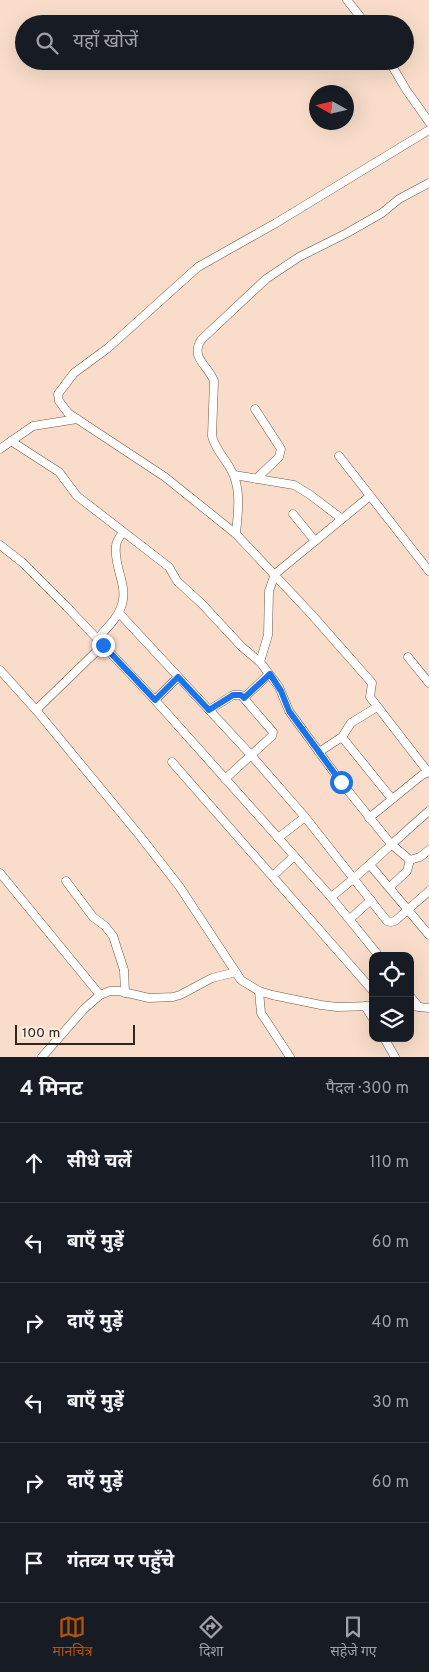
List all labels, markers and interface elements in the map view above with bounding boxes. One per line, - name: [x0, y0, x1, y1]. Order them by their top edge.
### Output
- search box: [15, 15, 414, 70]
- icon: search: [33, 29, 61, 57]
- text: यहाँ खोजें: [73, 30, 138, 54]
- north arrow: [309, 85, 354, 130]
- route end: [92, 634, 115, 657]
- route start: [330, 771, 353, 794]
- map controls: [369, 952, 414, 1042]
- button: locate: [369, 952, 414, 997]
- button: layers: [369, 997, 414, 1042]
- scale bar: [15, 1022, 135, 1045]
- text: 100 m: [22, 1025, 60, 1042]
- text: 4 मिनट: [20, 1076, 83, 1103]
- text: पैदल · 300 m: [326, 1079, 409, 1099]
- icon: ahead: [20, 1149, 48, 1177]
- text: सीधे चलें: [67, 1150, 132, 1174]
- text: 110 m: [369, 1153, 409, 1173]
- icon: left: [20, 1229, 48, 1257]
- text: बाएँ मुड़ें: [67, 1230, 124, 1254]
- text: 60 m: [372, 1233, 409, 1253]
- icon: right: [20, 1309, 48, 1337]
- text: दाएँ मुड़ें: [67, 1310, 123, 1334]
- text: 40 m: [371, 1313, 409, 1333]
- icon: left: [20, 1389, 48, 1417]
- text: बाएँ मुड़ें: [67, 1390, 124, 1414]
- text: 30 m: [372, 1393, 409, 1413]
- icon: right: [20, 1469, 48, 1497]
- text: दाएँ मुड़ें: [67, 1470, 123, 1494]
- text: 60 m: [372, 1473, 409, 1493]
- icon: arrive: [20, 1549, 48, 1577]
- text: गंतव्य पर पहुँचे: [67, 1550, 174, 1574]
- tab: मानचित्र: [52, 1613, 92, 1662]
- tab: दिशा: [197, 1613, 225, 1662]
- tab: सहेजे गए: [330, 1613, 377, 1662]

